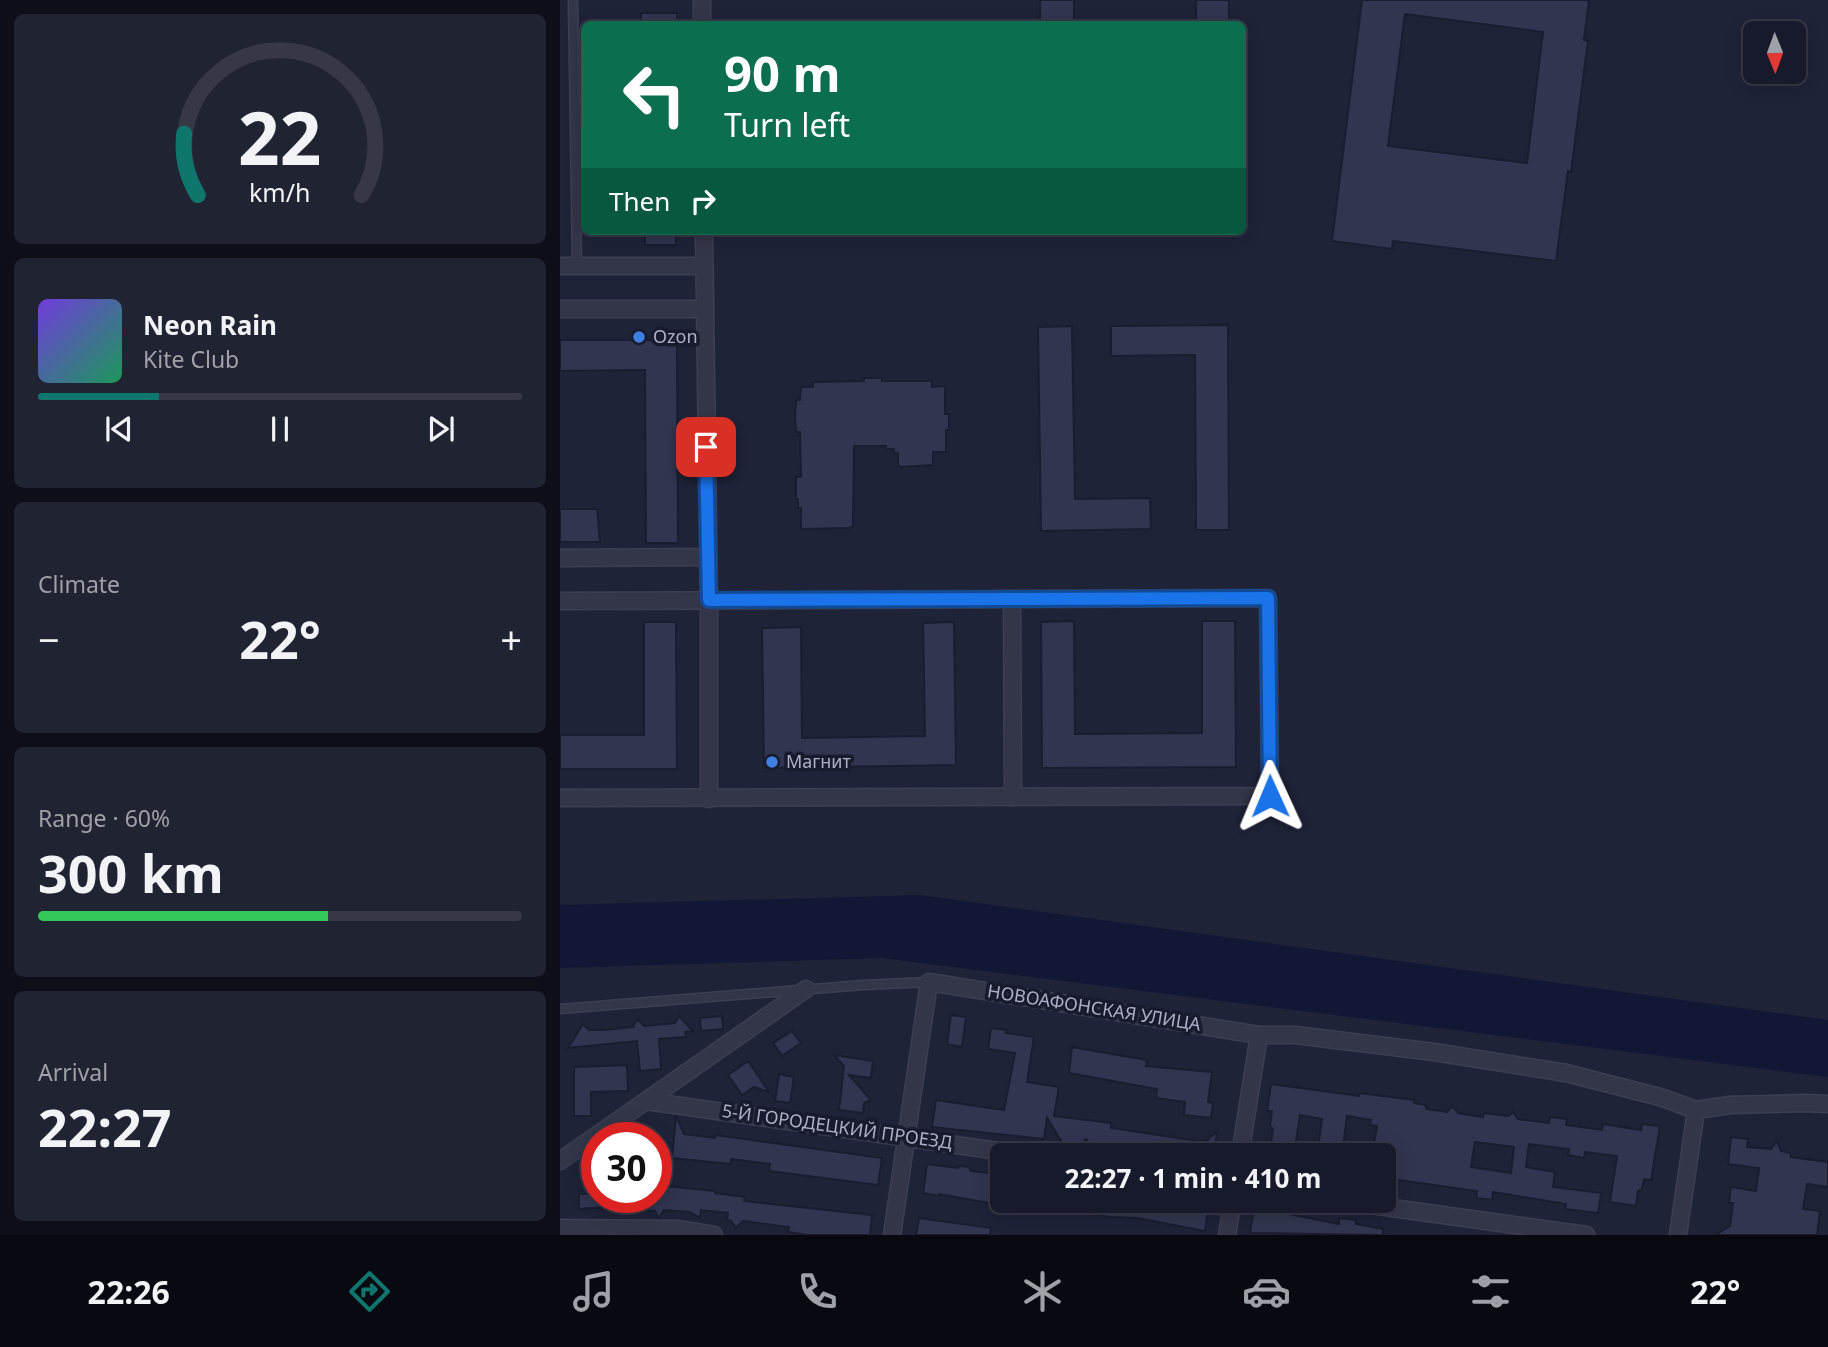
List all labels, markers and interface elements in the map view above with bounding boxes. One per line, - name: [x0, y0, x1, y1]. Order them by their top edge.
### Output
- north arrow: [1743, 21, 1806, 84]
- map controls: [1743, 21, 1806, 84]
- text: 90 m: [724, 40, 841, 106]
- icon: left: [609, 49, 700, 140]
- text: 22: [238, 87, 322, 186]
- text: Turn left: [724, 103, 850, 146]
- text: km/h: [249, 175, 311, 209]
- icon: right: [684, 182, 722, 220]
- text: Then: [609, 183, 670, 219]
- text: Neon Rain: [143, 307, 277, 343]
- place label: Ozon: [653, 324, 698, 348]
- marker: Ozon: [631, 329, 647, 345]
- text: Kite Club: [143, 343, 239, 375]
- icon: previous: [100, 410, 138, 448]
- icon: pause: [261, 410, 299, 448]
- icon: next: [422, 410, 460, 448]
- pin: [676, 417, 736, 477]
- icon: arrive: [687, 428, 725, 466]
- text: Climate: [38, 568, 120, 600]
- text: 22°: [239, 603, 321, 674]
- text: −: [38, 613, 60, 665]
- text: +: [500, 613, 522, 665]
- place label: Магнит: [786, 749, 851, 773]
- marker: Магнит: [764, 754, 780, 770]
- position arrow: [1233, 759, 1307, 833]
- text: Range · 60%: [38, 802, 170, 834]
- text: 300 km: [38, 837, 224, 908]
- street label: НОВОАФОНСКАЯ УЛИЦА: [986, 978, 1203, 1036]
- text: Arrival: [38, 1056, 108, 1088]
- text: 22:27: [38, 1091, 172, 1162]
- street label: 5-Й ГОРОДЕЦКИЙ ПРОЕЗД: [721, 1098, 954, 1154]
- speed limit sign: 30: [581, 1122, 672, 1213]
- text: 22:27 · 1 min · 410 m: [1065, 1160, 1321, 1196]
- icon: directions: [345, 1267, 394, 1316]
- icon: music: [569, 1267, 618, 1316]
- icon: phone: [793, 1267, 842, 1316]
- icon: climate: [1018, 1267, 1067, 1316]
- icon: car: [1242, 1267, 1291, 1316]
- icon: filters: [1466, 1267, 1515, 1316]
- text: 22:26: [88, 1270, 170, 1313]
- text: 22°: [1690, 1270, 1740, 1313]

